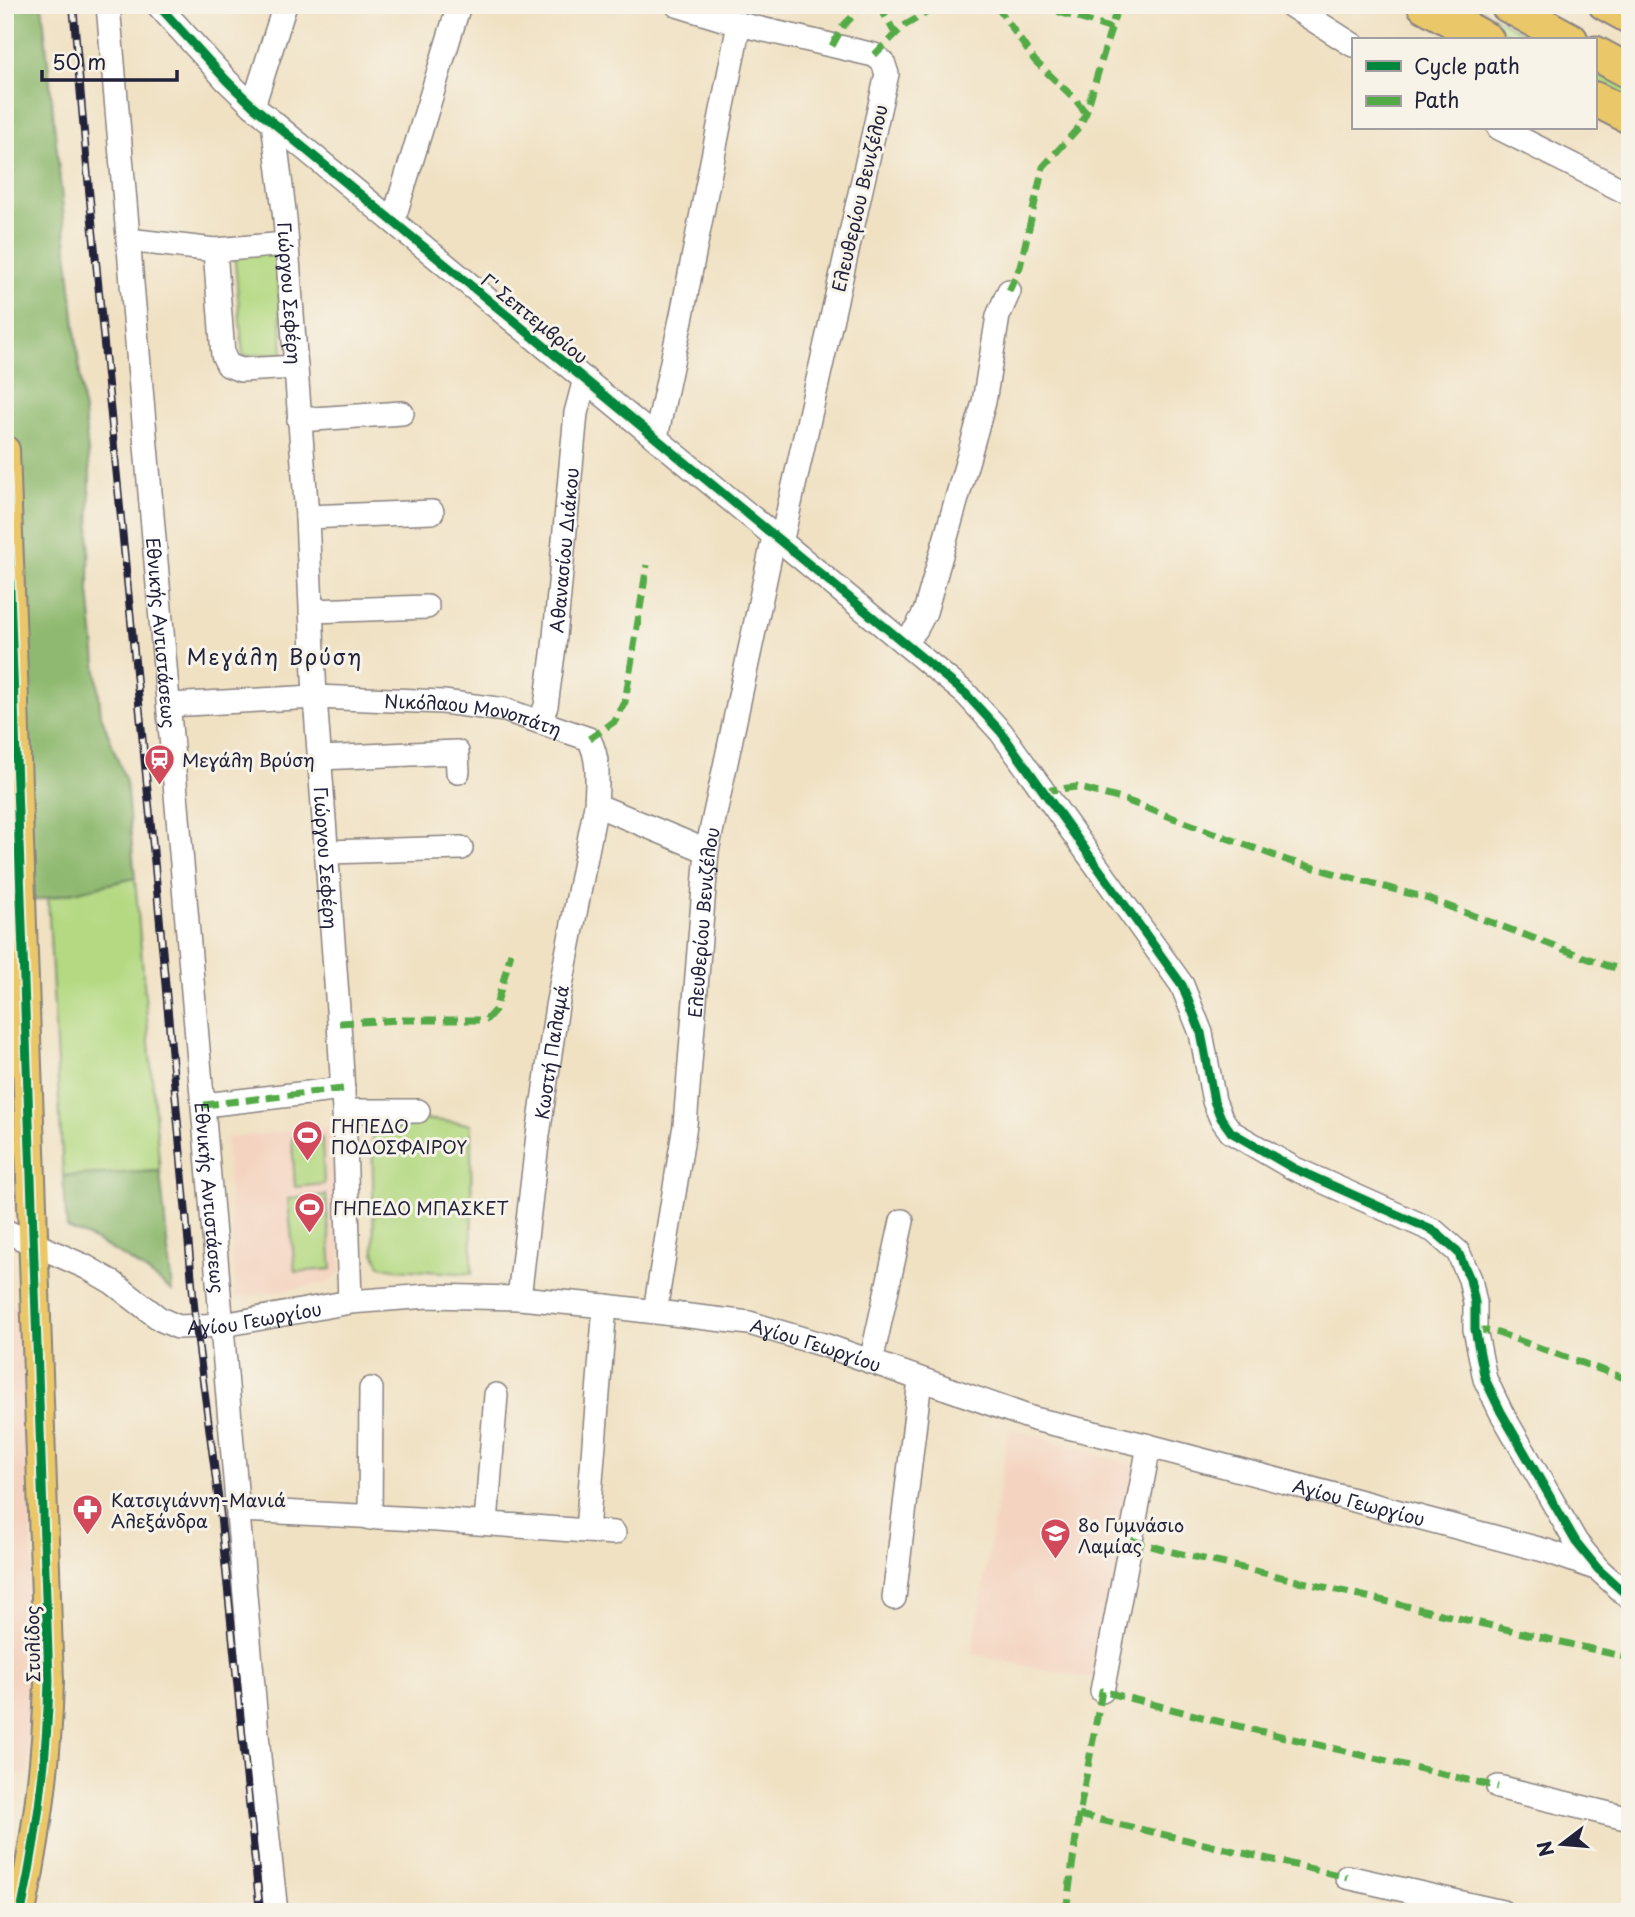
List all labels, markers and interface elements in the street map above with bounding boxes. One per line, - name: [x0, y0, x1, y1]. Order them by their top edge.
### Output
- scale bar: [42, 38, 177, 82]
- legend: [1352, 38, 1596, 130]
- text: 50 m: [52, 45, 106, 77]
- text: Cycle path: [1414, 49, 1520, 81]
- text: Path: [1414, 83, 1459, 115]
- street label: Ελευθερίου Βενιζέλου: [824, 102, 894, 294]
- street label: Γιώργου Σεφέρη: [272, 221, 309, 365]
- street label: Γ' Σεπτεμβρίου: [476, 266, 594, 370]
- street label: Αθανασίου Διάκου: [542, 466, 584, 634]
- street label: Εθνικής Αντιστάσεως: [140, 536, 184, 729]
- district label: Μεγάλη Βρύση: [187, 640, 363, 672]
- street label: Νικόλαου Μονοπάτη: [384, 686, 566, 742]
- station icon: Μεγάλη Βρύση: [142, 742, 176, 786]
- place label: Μεγάλη Βρύση: [182, 746, 315, 773]
- street label: Γιώργου Σεφέρη: [308, 786, 346, 930]
- street label: Ελευθερίου Βενιζέλου: [680, 824, 725, 1019]
- street label: Κωστή Παλαμά: [527, 982, 574, 1121]
- street label: Εθνικής Αντιστάσεως: [189, 1101, 232, 1294]
- place label: ΓΗΠΕΔΟ ΠΟΔΟΣΦΑΙΡΟΥ: [331, 1112, 467, 1160]
- sports icon: ΓΗΠΕΔΟ ΠΟΔΟΣΦΑΙΡΟΥ: [291, 1118, 325, 1162]
- sports icon: ΓΗΠΕΔΟ ΜΠΑΣΚΕΤ: [293, 1190, 327, 1234]
- place label: ΓΗΠΕΔΟ ΜΠΑΣΚΕΤ: [333, 1194, 509, 1221]
- street label: Αγίου Γεωργίου: [187, 1294, 324, 1340]
- street label: Αγίου Γεωργίου: [747, 1311, 885, 1378]
- street label: Αγίου Γεωργίου: [1290, 1471, 1428, 1532]
- place label: Κατσιγιάννη-Μανιά Αλεξάνδρα: [111, 1486, 286, 1534]
- pharmacy icon: Κατσιγιάννη-Μανιά Αλεξάνδρα: [71, 1492, 105, 1536]
- place label: 8ο Γυμνάσιο Λαμίας: [1078, 1511, 1184, 1559]
- school or university icon: 8ο Γυμνάσιο Λαμίας: [1038, 1517, 1072, 1561]
- street label: Στυλίδος: [18, 1605, 46, 1683]
- north arrow: [1526, 1808, 1596, 1878]
- text: N: [1529, 1838, 1560, 1860]

